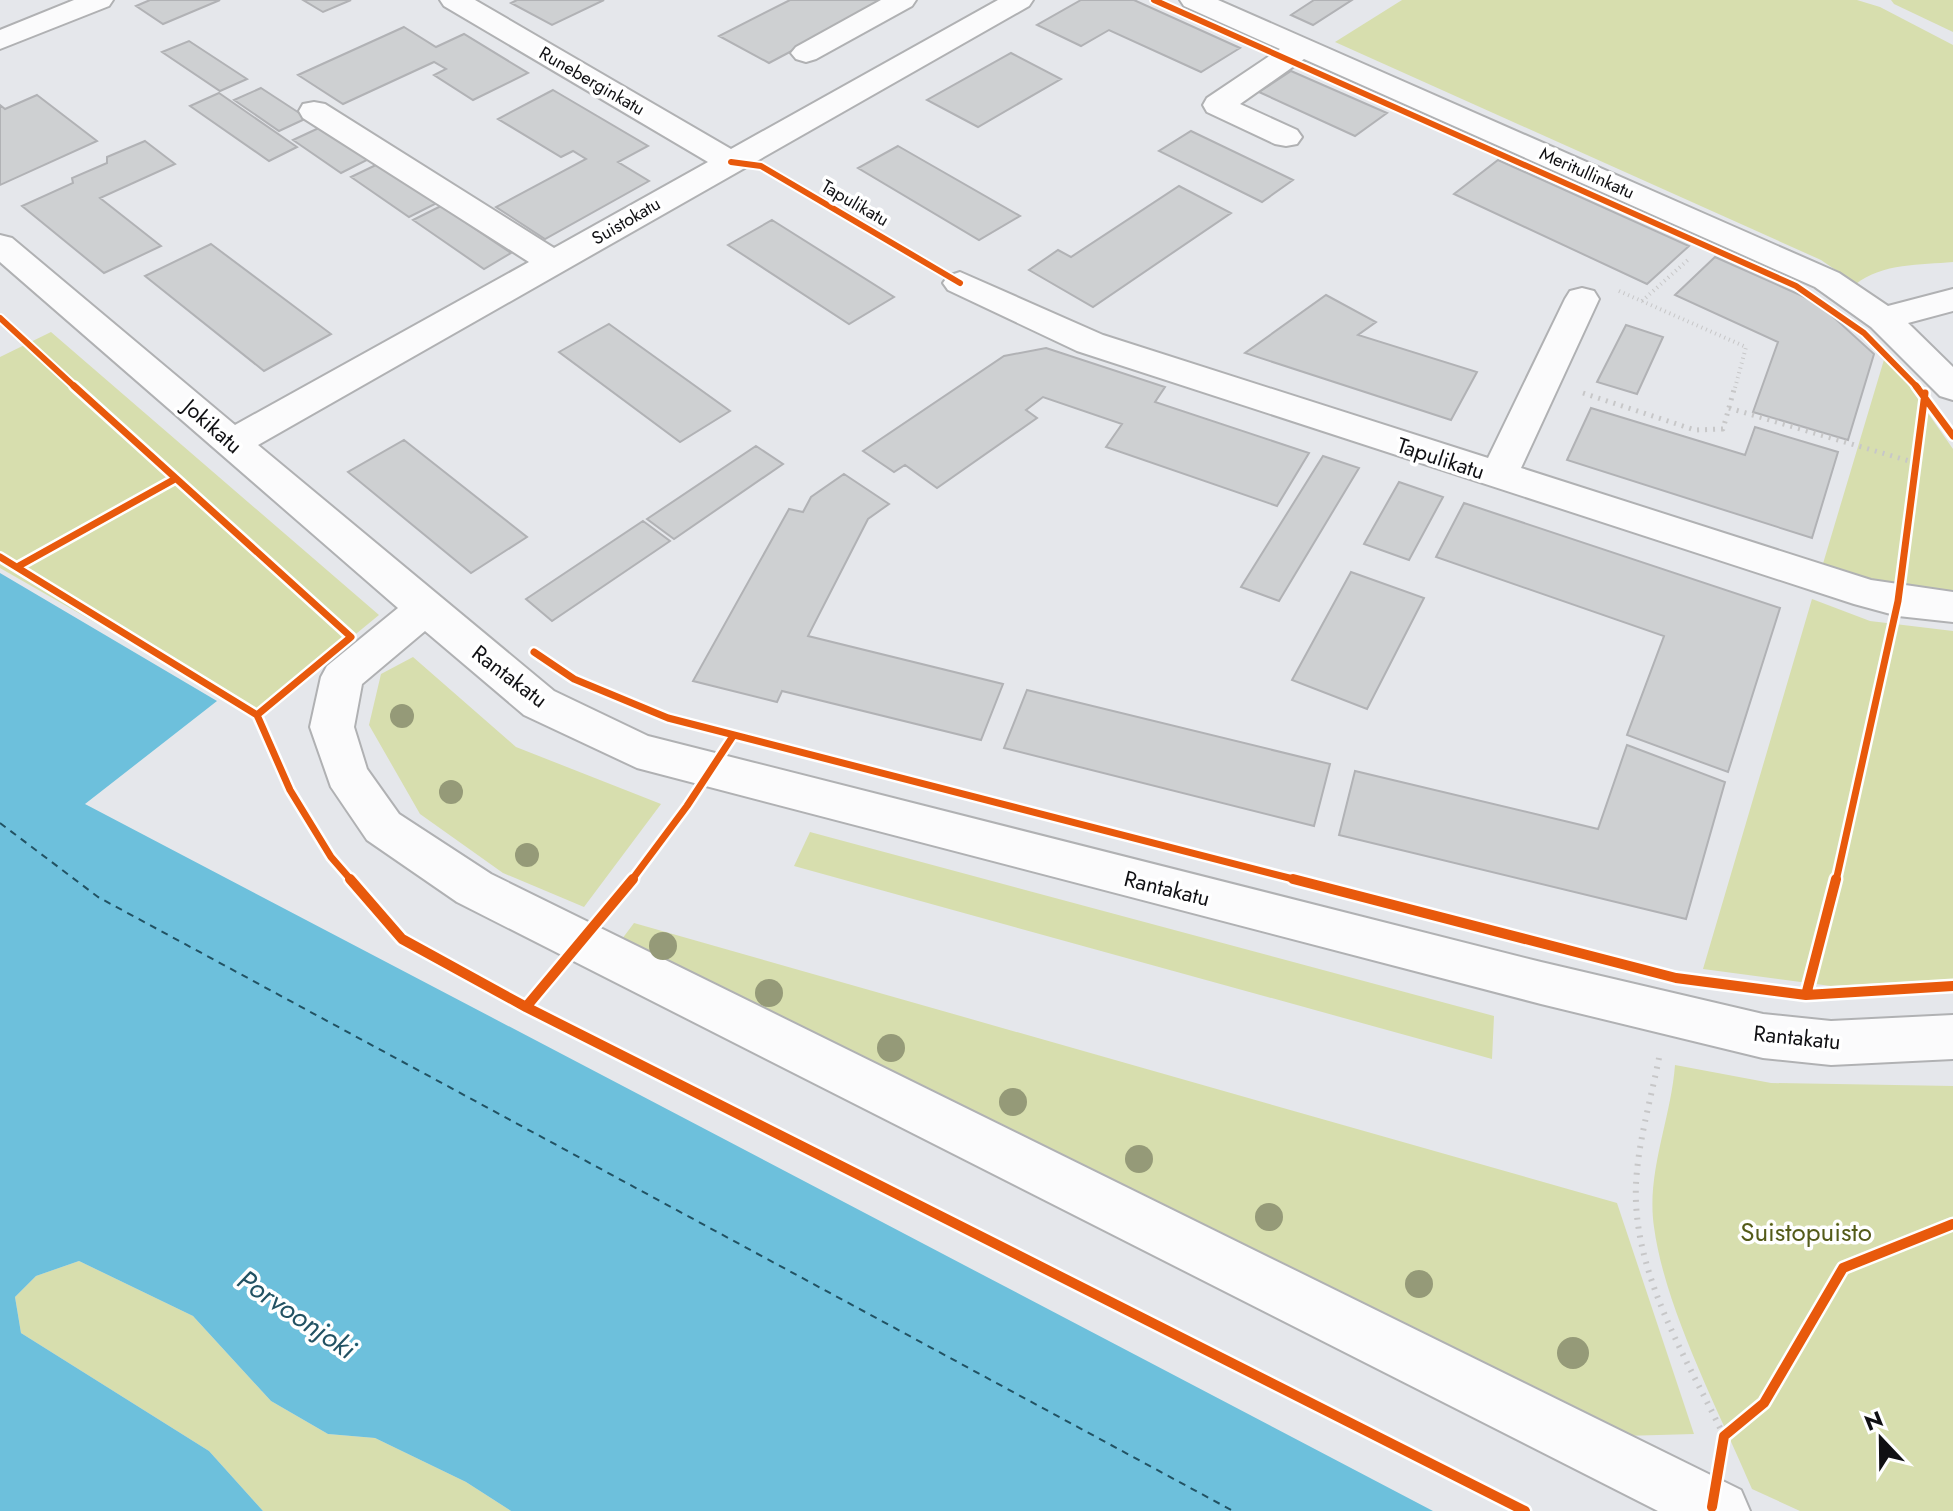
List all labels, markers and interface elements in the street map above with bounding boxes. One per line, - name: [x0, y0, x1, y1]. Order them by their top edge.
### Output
- street label: Runeberginkatu: [534, 40, 650, 122]
- street label: Meritullinkatu: [1535, 141, 1639, 205]
- street label: Tapulikatu: [816, 173, 894, 233]
- street label: Suistokatu: [587, 191, 665, 251]
- street label: Jokikatu: [174, 389, 250, 461]
- street label: Tapulikatu: [1393, 429, 1489, 487]
- street label: Rantakatu: [465, 637, 555, 715]
- street label: Rantakatu: [1121, 862, 1213, 914]
- street label: Rantakatu: [1752, 1017, 1842, 1057]
- park label: Suistopuisto: [1740, 1213, 1872, 1251]
- water label: Porvoonjoki: [229, 1260, 365, 1370]
- north arrow: [1841, 1399, 1921, 1479]
- text: N: [1859, 1402, 1888, 1439]

